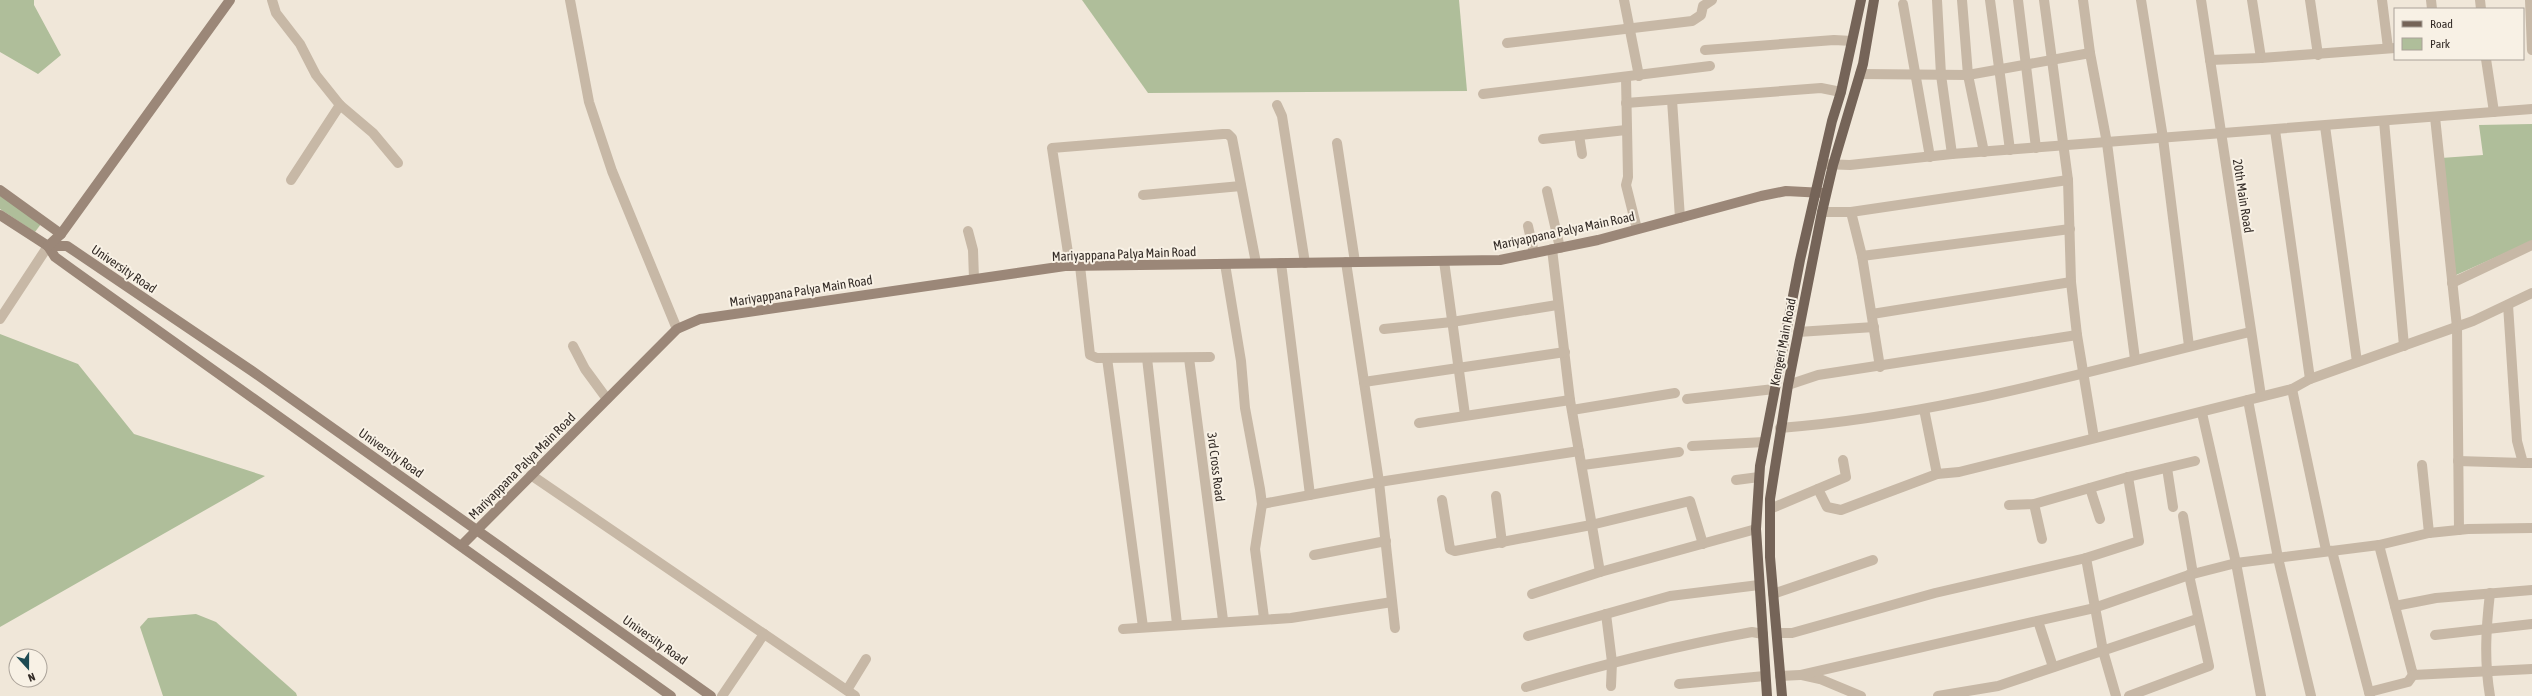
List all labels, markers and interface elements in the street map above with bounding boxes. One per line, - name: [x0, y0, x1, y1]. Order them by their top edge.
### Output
- legend: [2394, 8, 2524, 60]
- text: Road: [2430, 17, 2453, 31]
- text: Park: [2430, 37, 2451, 51]
- street label: 20th Main Road: [2230, 158, 2256, 234]
- street label: Mariyappana Palya Main Road: [1492, 209, 1636, 253]
- street label: University Road: [89, 242, 159, 296]
- street label: Mariyappana Palya Main Road: [1052, 244, 1196, 264]
- street label: Mariyappana Palya Main Road: [728, 272, 874, 310]
- street label: Kengeri Main Road: [1767, 297, 1799, 387]
- street label: Mariyappana Palya Main Road: [466, 410, 578, 522]
- street label: University Road: [356, 425, 426, 481]
- street label: 3rd Cross Road: [1204, 432, 1228, 502]
- street label: University Road: [620, 612, 690, 668]
- north arrow: [8, 648, 48, 688]
- text: N: [26, 671, 37, 684]

